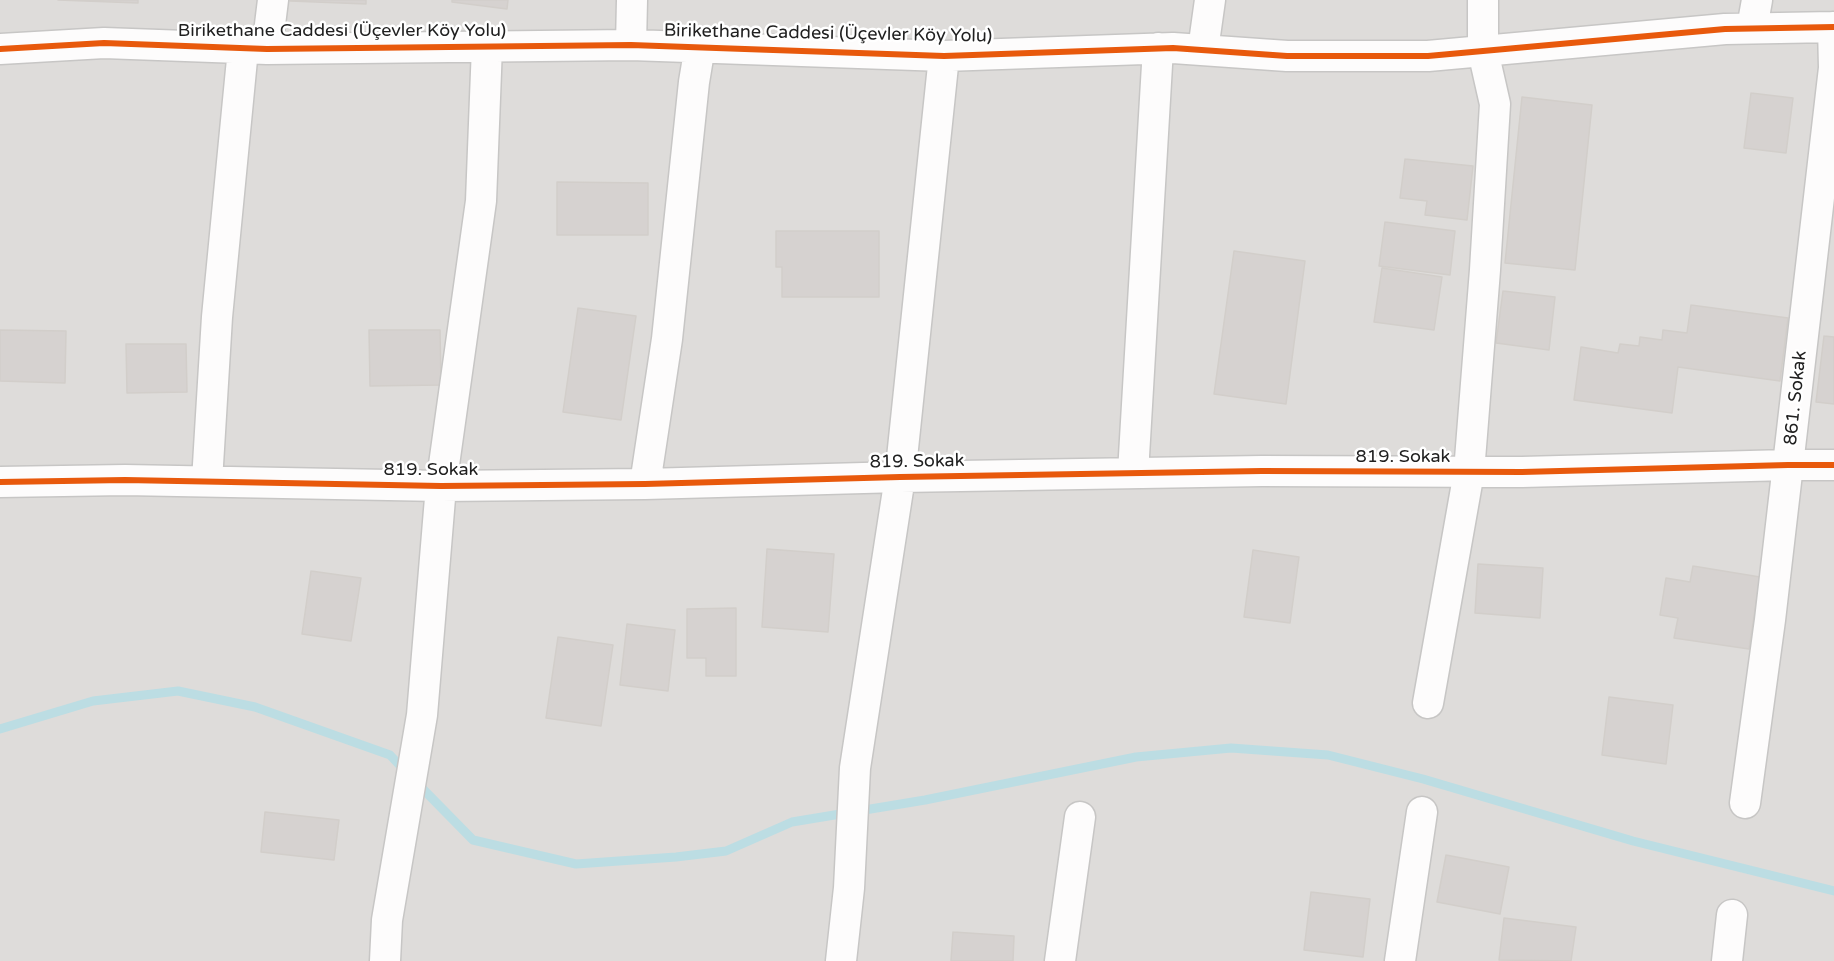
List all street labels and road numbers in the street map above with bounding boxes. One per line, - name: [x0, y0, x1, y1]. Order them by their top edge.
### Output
- street label: Birikethane Caddesi (Üçevler Köy Yolu): [178, 20, 506, 42]
- street label: Birikethane Caddesi (Üçevler Köy Yolu): [664, 20, 992, 48]
- street label: 861. Sokak: [1780, 350, 1812, 446]
- street label: 819. Sokak: [1356, 446, 1450, 468]
- street label: 819. Sokak: [869, 450, 965, 474]
- street label: 819. Sokak: [384, 459, 478, 481]

